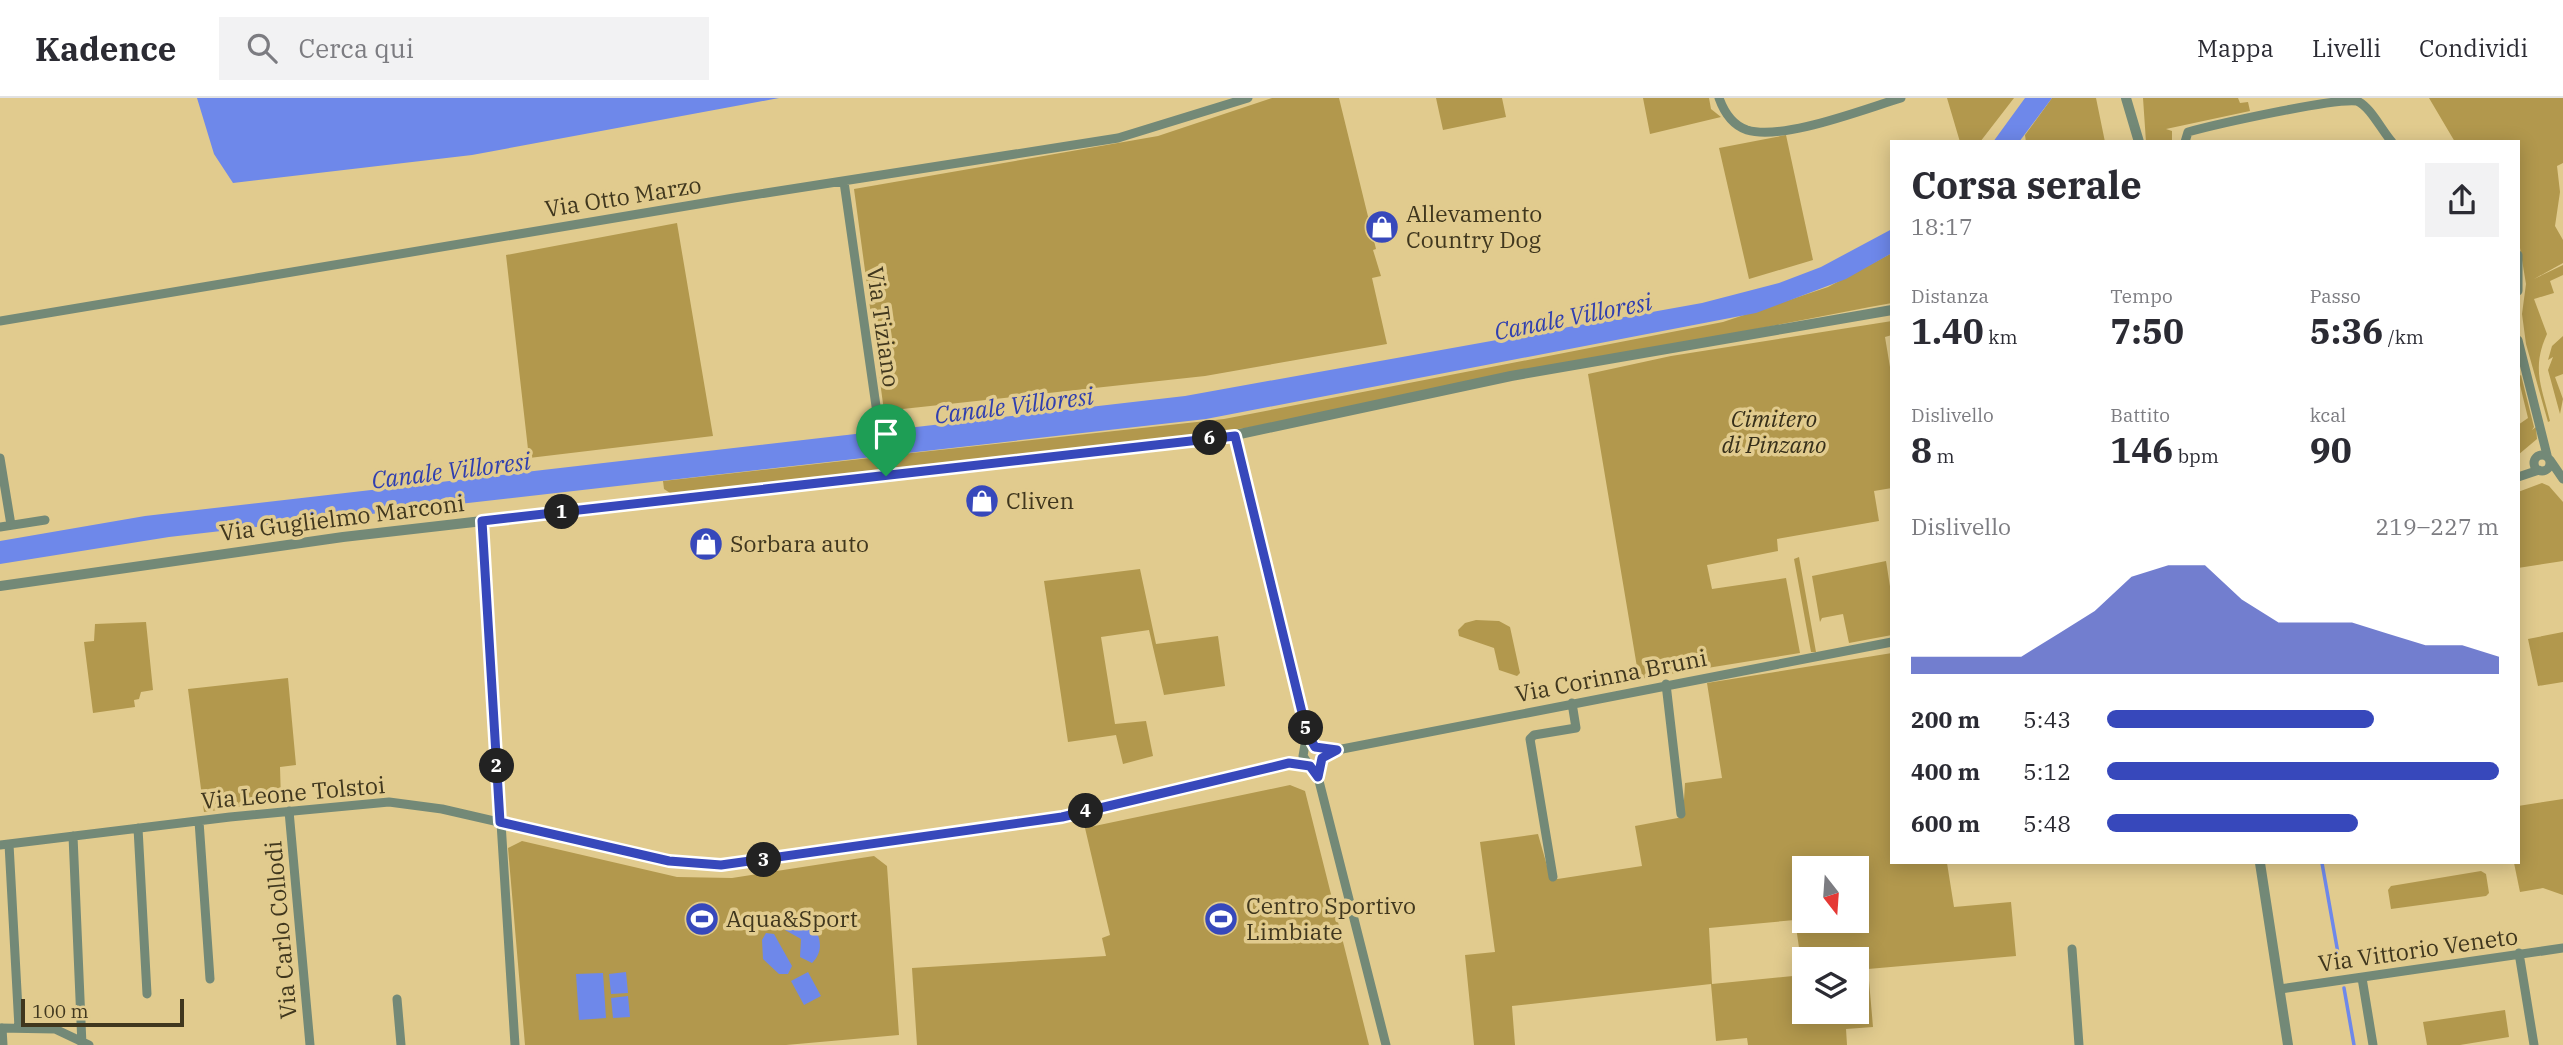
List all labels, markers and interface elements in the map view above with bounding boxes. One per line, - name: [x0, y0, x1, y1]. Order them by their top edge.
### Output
- search box: [219, 17, 709, 80]
- text: Kadence: [35, 27, 177, 70]
- icon: search: [243, 29, 281, 67]
- text: Cerca qui: [299, 31, 414, 65]
- text: Mappa: [2197, 32, 2274, 64]
- text: Livelli: [2312, 32, 2381, 64]
- text: Condividi: [2419, 32, 2528, 64]
- text: Corsa serale: [1911, 160, 2142, 209]
- button: share: [2425, 163, 2499, 237]
- street label: Via Otto Marzo: [542, 169, 703, 223]
- place label: Allevamento Country Dog: [1406, 198, 1542, 254]
- shop icon: Allevamento Country Dog: [1363, 208, 1401, 246]
- text: 18:17: [1911, 211, 1973, 241]
- street label: Via Tiziano: [861, 265, 907, 389]
- text: Distanza: [1911, 284, 1989, 308]
- text: Tempo: [2110, 284, 2173, 308]
- text: Passo: [2310, 284, 2361, 308]
- water label: Canale Villoresi: [1491, 285, 1655, 347]
- text: 1.40: [1911, 308, 1984, 354]
- text: 7:50: [2110, 308, 2184, 354]
- text: 5:36: [2310, 308, 2383, 354]
- text: km: [1984, 325, 2018, 349]
- text: /km: [2383, 325, 2424, 349]
- water label: Canale Villoresi: [932, 379, 1096, 431]
- park label: Cimitero di Pinzano: [1721, 403, 1827, 459]
- text: Dislivello: [1911, 403, 1994, 427]
- text: Battito: [2110, 403, 2170, 427]
- text: kcal: [2310, 403, 2346, 427]
- pin: [856, 404, 916, 476]
- icon: arrive: [867, 415, 905, 453]
- pin: 6: [1192, 420, 1228, 456]
- text: 6: [1204, 425, 1215, 449]
- text: 8: [1911, 427, 1932, 473]
- text: 146: [2110, 427, 2173, 473]
- text: 90: [2310, 427, 2352, 473]
- water label: Canale Villoresi: [369, 444, 533, 496]
- text: m: [1932, 444, 1955, 468]
- text: bpm: [2173, 444, 2219, 468]
- shop icon: Cliven: [963, 482, 1001, 520]
- place label: Cliven: [1006, 485, 1074, 515]
- street label: Via Guglielmo Marconi: [218, 487, 466, 547]
- pin: 1: [544, 494, 580, 530]
- text: 1: [556, 499, 567, 523]
- text: Dislivello: [1911, 511, 2011, 541]
- text: 219–227 m: [2375, 511, 2499, 541]
- shop icon: Sorbara auto: [687, 525, 725, 563]
- place label: Sorbara auto: [730, 528, 869, 558]
- street label: Via Corinna Bruni: [1512, 642, 1709, 708]
- text: 200 m: [1911, 704, 1980, 734]
- text: 5:43: [2023, 704, 2071, 734]
- pin: 5: [1288, 710, 1324, 746]
- text: 5: [1300, 715, 1311, 739]
- pin: 2: [480, 748, 514, 784]
- text: 2: [491, 753, 502, 777]
- text: 400 m: [1911, 756, 1980, 786]
- text: 5:12: [2023, 756, 2071, 786]
- street label: Via Leone Tolstoi: [200, 769, 386, 815]
- pin: 4: [1068, 794, 1104, 828]
- text: 4: [1080, 798, 1091, 822]
- text: 600 m: [1911, 808, 1980, 838]
- text: 5:48: [2023, 808, 2071, 838]
- street label: Via Carlo Collodi: [257, 840, 303, 1020]
- pin: 3: [746, 842, 782, 878]
- text: 3: [758, 847, 769, 871]
- north arrow: [1792, 856, 1869, 933]
- map controls: [1792, 856, 1869, 1024]
- place label: Centro Sportivo Limbiate: [1246, 890, 1416, 946]
- sports icon: Aqua&Sport: [683, 900, 721, 938]
- sports icon: Centro Sportivo Limbiate: [1202, 900, 1240, 938]
- place label: Aqua&Sport: [726, 903, 858, 933]
- street label: Via Vittorio Veneto: [2316, 920, 2520, 978]
- button: layers: [1792, 947, 1869, 1024]
- scale bar: [21, 996, 184, 1028]
- text: 100 m: [32, 999, 89, 1023]

